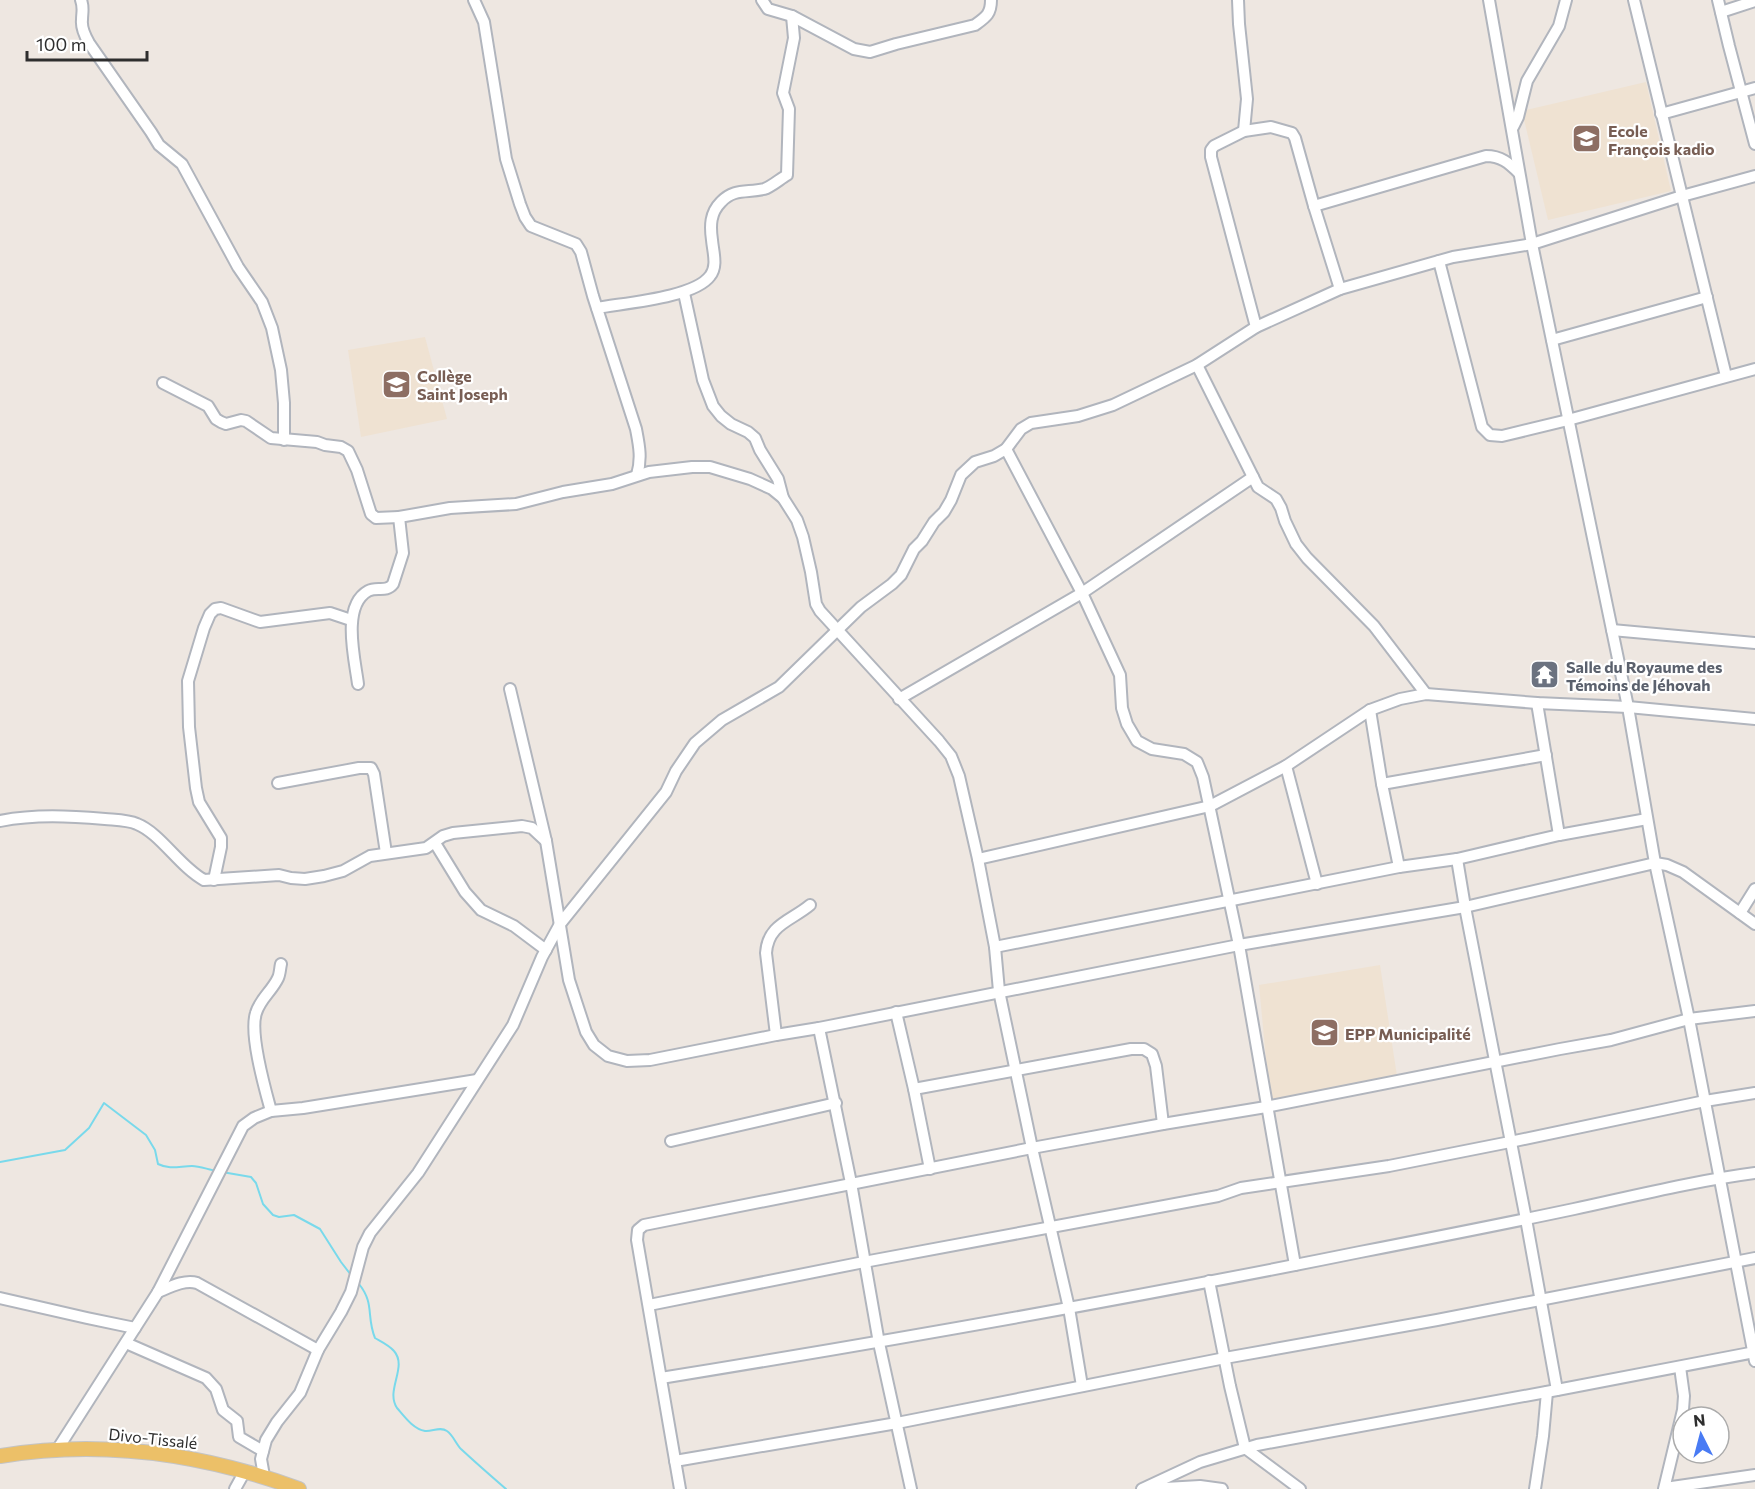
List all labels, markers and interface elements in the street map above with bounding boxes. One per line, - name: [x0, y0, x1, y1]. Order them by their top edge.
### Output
- scale bar: [27, 24, 147, 62]
- text: 100 m: [36, 33, 86, 55]
- place label: Ecole François kadio: [1608, 121, 1715, 158]
- school or university icon: Ecole François kadio: [1571, 123, 1603, 155]
- place label: Collège Saint Joseph: [417, 366, 508, 403]
- school or university icon: Collège Saint Joseph: [380, 368, 412, 400]
- place label: Salle du Royaume des Témoins de Jéhovah: [1566, 657, 1722, 694]
- temple icon: Salle du Royaume des Témoins de Jéhovah: [1529, 659, 1561, 691]
- school or university icon: EPP Municipalité: [1308, 1017, 1340, 1049]
- place label: EPP Municipalité: [1345, 1024, 1471, 1043]
- north arrow: [1671, 1405, 1731, 1465]
- text: N: [1692, 1410, 1706, 1430]
- street label: Divo-Tissalé: [108, 1424, 198, 1452]

